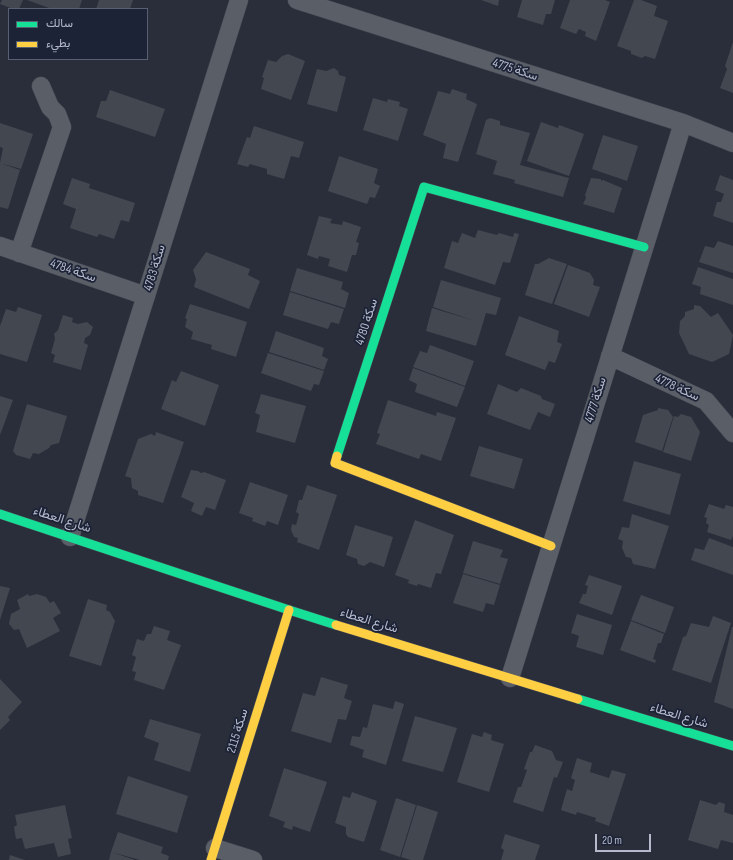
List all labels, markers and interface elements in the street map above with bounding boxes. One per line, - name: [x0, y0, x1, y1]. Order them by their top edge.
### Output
- legend: [8, 8, 148, 60]
- text: سالك: [46, 16, 73, 31]
- text: بطيء: [46, 36, 70, 51]
- street label: سكة 4775: [490, 55, 540, 85]
- street label: سكة 4783: [141, 243, 169, 293]
- street label: سكة 4784: [48, 256, 98, 286]
- street label: سكة 4780: [352, 297, 382, 347]
- street label: سكة 4778: [652, 371, 702, 405]
- street label: سكة 4777: [582, 375, 610, 425]
- street label: شارع العطاء: [31, 503, 93, 537]
- street label: شارع العطاء: [338, 605, 400, 637]
- street label: شارع العطاء: [648, 700, 710, 732]
- street label: سكة 2115: [224, 707, 252, 755]
- scale bar: [597, 826, 653, 852]
- text: 20 m: [602, 833, 622, 848]

